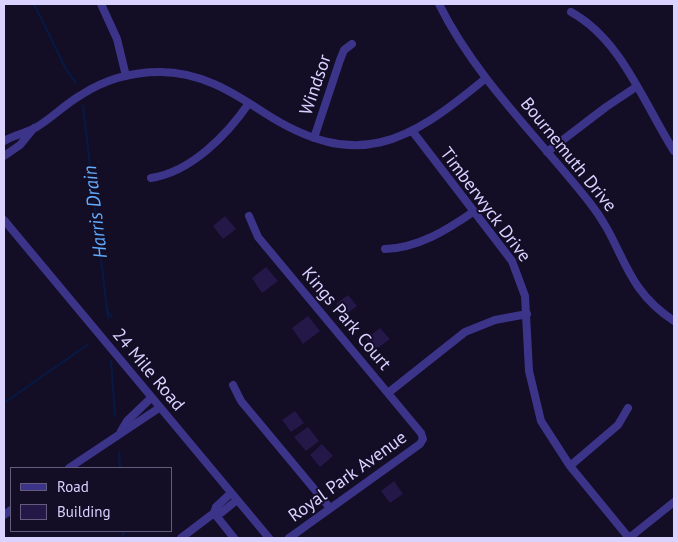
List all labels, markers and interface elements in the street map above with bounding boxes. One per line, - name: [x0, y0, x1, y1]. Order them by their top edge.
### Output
- street label: Windsor: [296, 52, 336, 118]
- street label: Bournemuth Drive: [515, 94, 621, 216]
- street label: Timberwyck Drive: [435, 143, 535, 267]
- water label: Harris Drain: [79, 164, 113, 260]
- street label: Kings Park Court: [297, 263, 395, 375]
- street label: 24 Mile Road: [107, 324, 189, 416]
- street label: Royal Park Avenue: [285, 427, 411, 527]
- legend: [10, 467, 172, 532]
- text: Road: [57, 477, 89, 496]
- text: Building: [57, 502, 111, 521]

